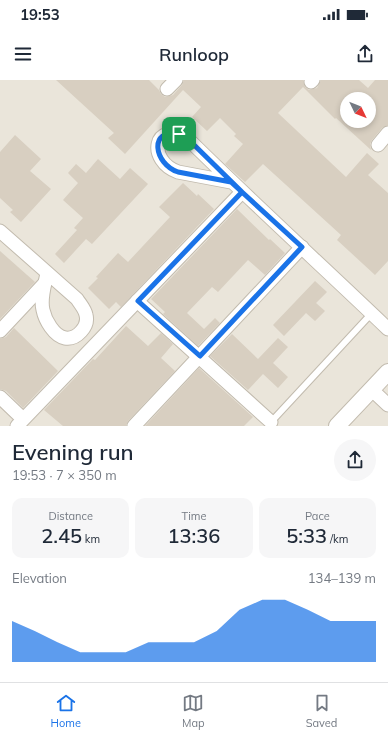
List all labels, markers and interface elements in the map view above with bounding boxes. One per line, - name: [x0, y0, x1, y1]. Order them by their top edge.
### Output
- text: 19:53: [20, 5, 60, 24]
- icon: menu: [12, 43, 34, 65]
- text: Runloop: [159, 43, 229, 66]
- icon: share: [354, 43, 376, 65]
- north arrow: [340, 92, 376, 128]
- map controls: [340, 92, 376, 128]
- pin: [162, 117, 196, 151]
- icon: arrive: [168, 123, 190, 145]
- text: Evening run: [12, 438, 134, 466]
- button: share: [334, 439, 376, 481]
- text: 19:53 · 7 × 350 m: [12, 467, 117, 483]
- text: Distance: [48, 509, 93, 523]
- text: Time: [182, 509, 206, 523]
- text: Pace: [305, 509, 330, 523]
- text: 2.45: [41, 523, 82, 548]
- text: 13:36: [168, 523, 220, 548]
- text: 5:33: [286, 523, 327, 548]
- text: km: [82, 532, 100, 546]
- text: /km: [327, 532, 348, 546]
- text: Elevation: [12, 570, 67, 586]
- text: 134–139 m: [308, 570, 376, 586]
- tab: Home: [51, 692, 81, 730]
- tab: Map: [182, 692, 205, 730]
- tab: Saved: [306, 692, 337, 730]

